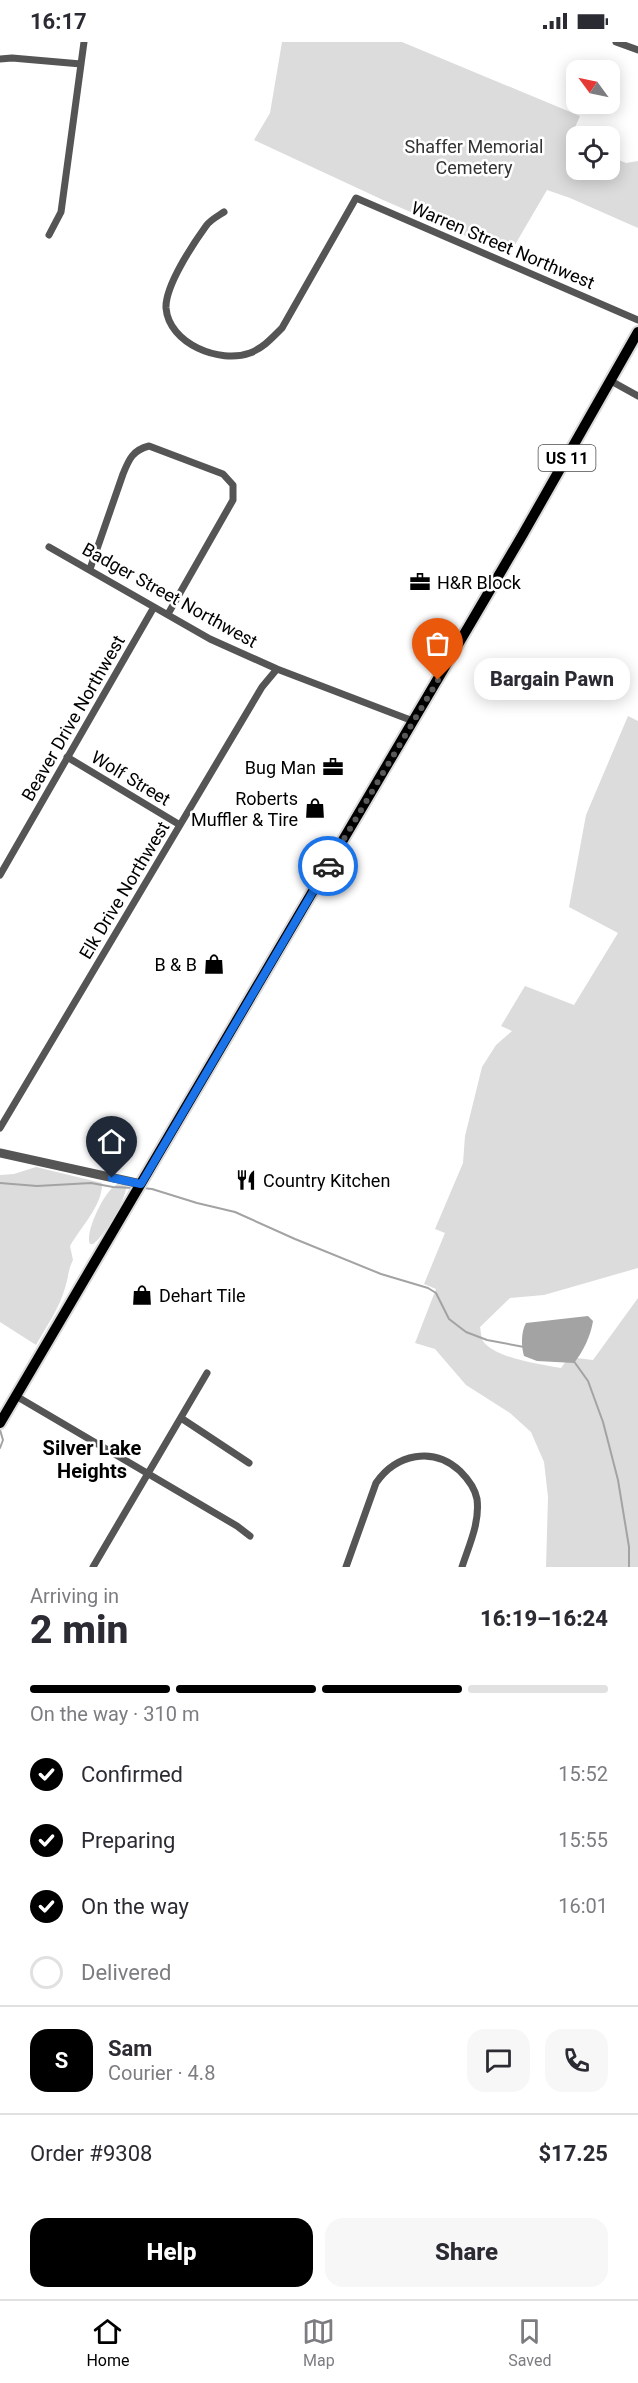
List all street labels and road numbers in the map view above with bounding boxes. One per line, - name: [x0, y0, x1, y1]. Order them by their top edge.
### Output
- street label: Warren Street Northwest: [408, 197, 598, 293]
- road number: US 11: [538, 445, 596, 471]
- street label: Badger Street Northwest: [79, 538, 261, 652]
- street label: Beaver Drive Northwest: [17, 631, 129, 805]
- street label: Wolf Street: [88, 746, 174, 810]
- street label: Elk Drive Northwest: [75, 817, 173, 963]

